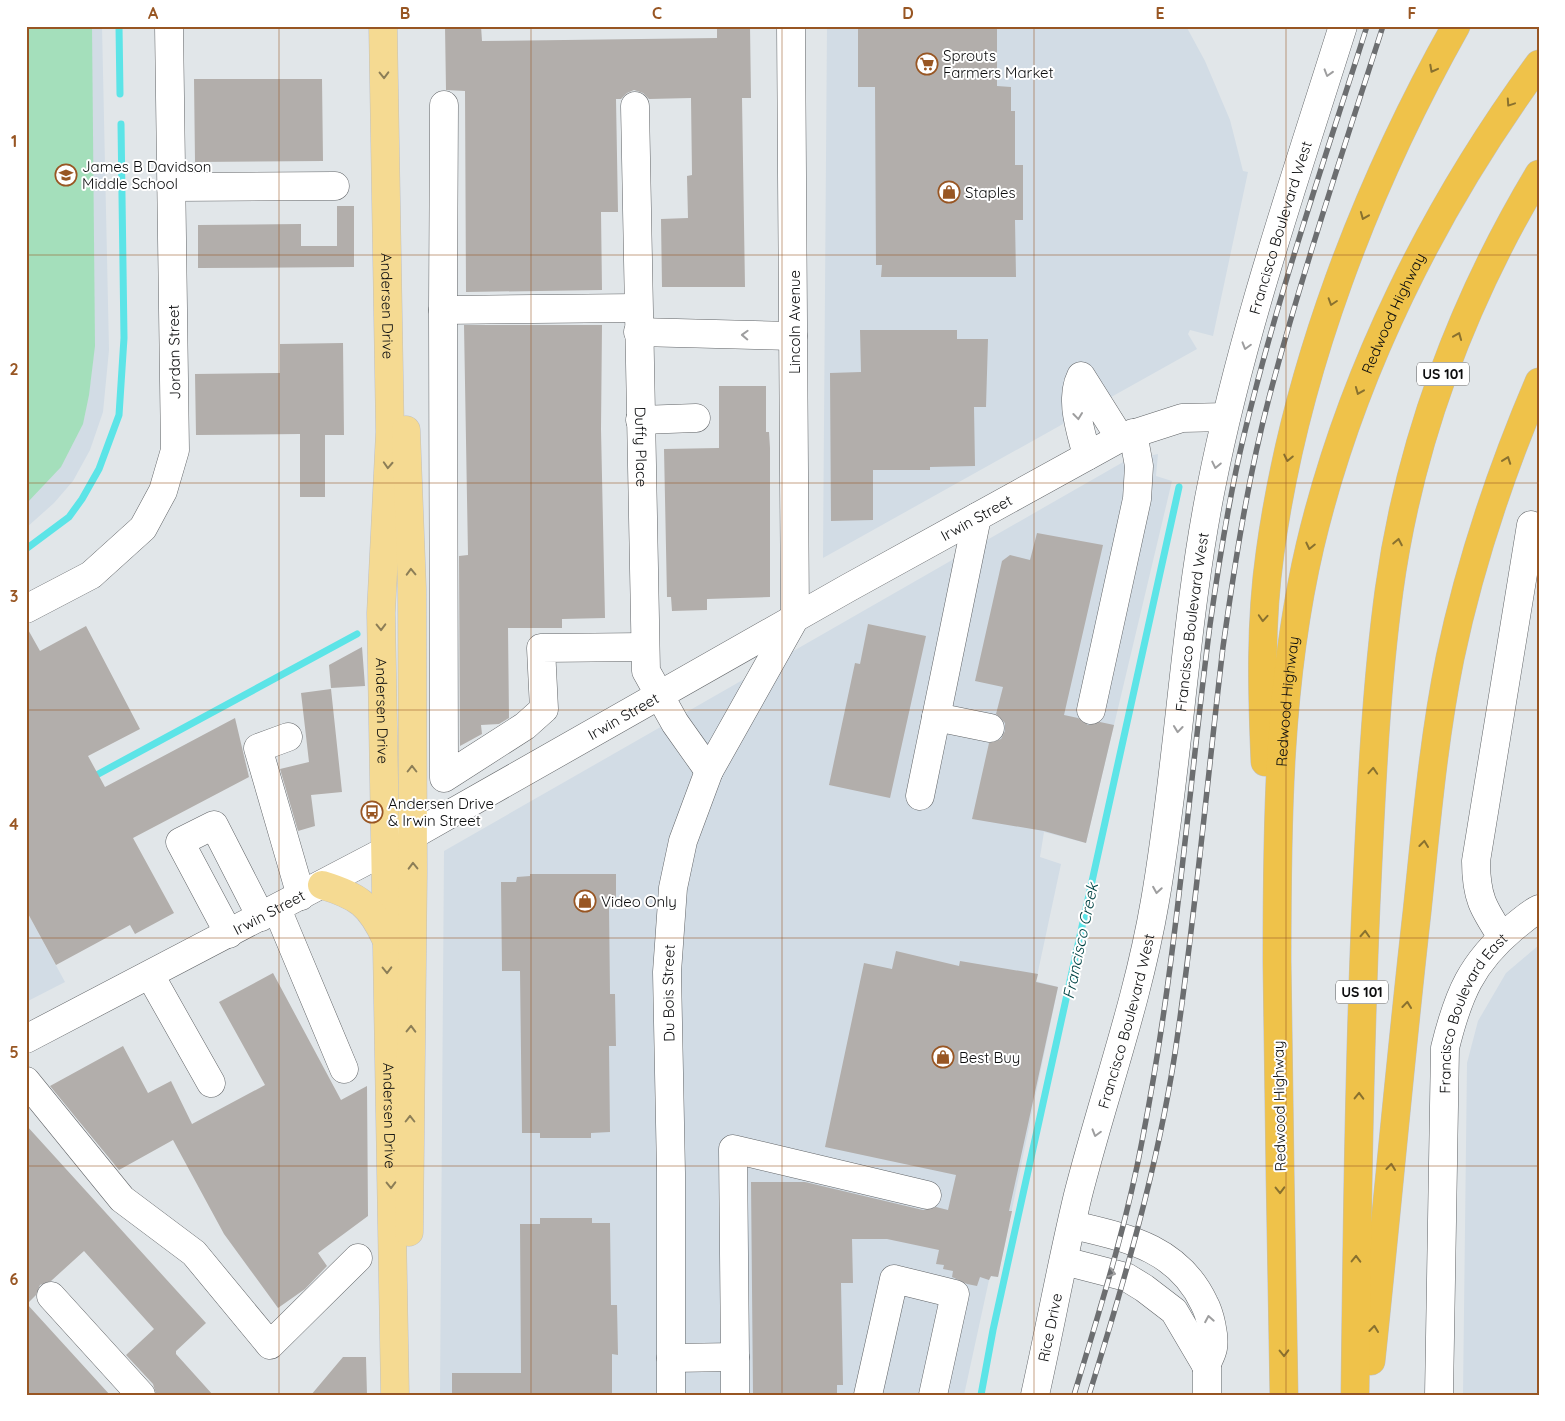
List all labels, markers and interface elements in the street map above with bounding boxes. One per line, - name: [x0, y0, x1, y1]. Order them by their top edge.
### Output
- text: A: [148, 3, 159, 23]
- text: B: [400, 3, 410, 23]
- text: C: [652, 3, 662, 23]
- text: D: [902, 3, 914, 23]
- text: E: [1155, 3, 1165, 23]
- text: F: [1408, 3, 1417, 23]
- place label: Sprouts Farmers Market: [943, 46, 1054, 82]
- supermarket icon: Sprouts Farmers Market: [915, 52, 939, 76]
- one-way arrow: [1429, 64, 1439, 73]
- one-way arrow: [1324, 68, 1334, 76]
- one-way arrow: [379, 72, 389, 79]
- one-way arrow: [1507, 98, 1516, 107]
- text: 1: [11, 131, 17, 151]
- street label: Francisco Boulevard West: [1244, 138, 1315, 316]
- place label: James B Davidson Middle School: [82, 157, 212, 193]
- school or university icon: James B Davidson Middle School: [54, 163, 78, 187]
- shop icon: Staples: [937, 180, 961, 204]
- place label: Staples: [965, 183, 1016, 202]
- one-way arrow: [1360, 211, 1371, 220]
- street label: Redwood Highway: [1357, 249, 1429, 376]
- street label: Andersen Drive: [377, 253, 398, 359]
- street label: Lincoln Avenue: [785, 270, 804, 374]
- one-way arrow: [1328, 297, 1338, 305]
- street label: Jordan Street: [164, 304, 184, 400]
- one-way arrow: [741, 330, 748, 340]
- one-way arrow: [1451, 332, 1462, 341]
- one-way arrow: [1241, 341, 1252, 350]
- text: 2: [9, 359, 19, 379]
- road number: US 101: [1417, 362, 1469, 386]
- one-way arrow: [1355, 386, 1365, 395]
- street label: Duffy Place: [631, 406, 652, 487]
- one-way arrow: [1072, 412, 1083, 420]
- one-way arrow: [1284, 453, 1294, 462]
- one-way arrow: [1501, 456, 1511, 465]
- one-way arrow: [1211, 460, 1222, 469]
- one-way arrow: [383, 461, 394, 469]
- street label: Irwin Street: [937, 490, 1015, 545]
- street label: Francisco Boulevard West: [1171, 531, 1212, 713]
- one-way arrow: [1392, 538, 1403, 546]
- one-way arrow: [1305, 541, 1316, 550]
- one-way arrow: [406, 567, 416, 575]
- text: 3: [10, 586, 18, 606]
- one-way arrow: [1258, 615, 1269, 623]
- one-way arrow: [376, 624, 386, 631]
- street label: Redwood Highway: [1271, 635, 1303, 767]
- street label: Andersen Drive: [372, 657, 393, 764]
- street label: Irwin Street: [584, 688, 662, 743]
- one-way arrow: [1173, 726, 1184, 734]
- one-way arrow: [407, 765, 417, 772]
- one-way arrow: [1368, 767, 1379, 775]
- place label: Andersen Drive & Irwin Street: [388, 794, 494, 830]
- bus stop icon: Andersen Drive & Irwin Street: [360, 800, 384, 824]
- text: 4: [9, 814, 19, 834]
- one-way arrow: [1418, 840, 1429, 848]
- one-way arrow: [408, 862, 418, 870]
- water label: Francisco Creek: [1058, 880, 1102, 1001]
- street label: Irwin Street: [229, 885, 308, 939]
- one-way arrow: [1152, 886, 1162, 895]
- shop icon: Video Only: [573, 889, 597, 913]
- place label: Video Only: [601, 892, 677, 911]
- one-way arrow: [1359, 929, 1370, 937]
- street label: Francisco Boulevard East: [1435, 929, 1511, 1094]
- street label: Francisco Boulevard West: [1093, 932, 1158, 1111]
- street label: Du Bois Street: [657, 944, 678, 1042]
- one-way arrow: [382, 966, 392, 974]
- road number: US 101: [1336, 980, 1388, 1004]
- one-way arrow: [1401, 1001, 1412, 1009]
- one-way arrow: [405, 1025, 416, 1033]
- street label: Redwood Highway: [1268, 1040, 1290, 1172]
- text: 5: [9, 1042, 19, 1062]
- shop icon: Best Buy: [931, 1045, 955, 1069]
- place label: Best Buy: [959, 1048, 1020, 1067]
- street label: Andersen Drive: [380, 1062, 400, 1169]
- one-way arrow: [1354, 1092, 1364, 1100]
- one-way arrow: [405, 1114, 415, 1122]
- one-way arrow: [1091, 1128, 1101, 1136]
- one-way arrow: [1385, 1163, 1396, 1171]
- one-way arrow: [386, 1182, 396, 1189]
- one-way arrow: [1275, 1187, 1286, 1195]
- one-way arrow: [1351, 1254, 1361, 1262]
- one-way arrow: [1107, 1268, 1115, 1278]
- text: 6: [10, 1269, 19, 1289]
- street label: Rice Drive: [1033, 1291, 1066, 1364]
- one-way arrow: [1205, 1314, 1215, 1323]
- one-way arrow: [1368, 1325, 1379, 1333]
- one-way arrow: [1278, 1349, 1289, 1357]

